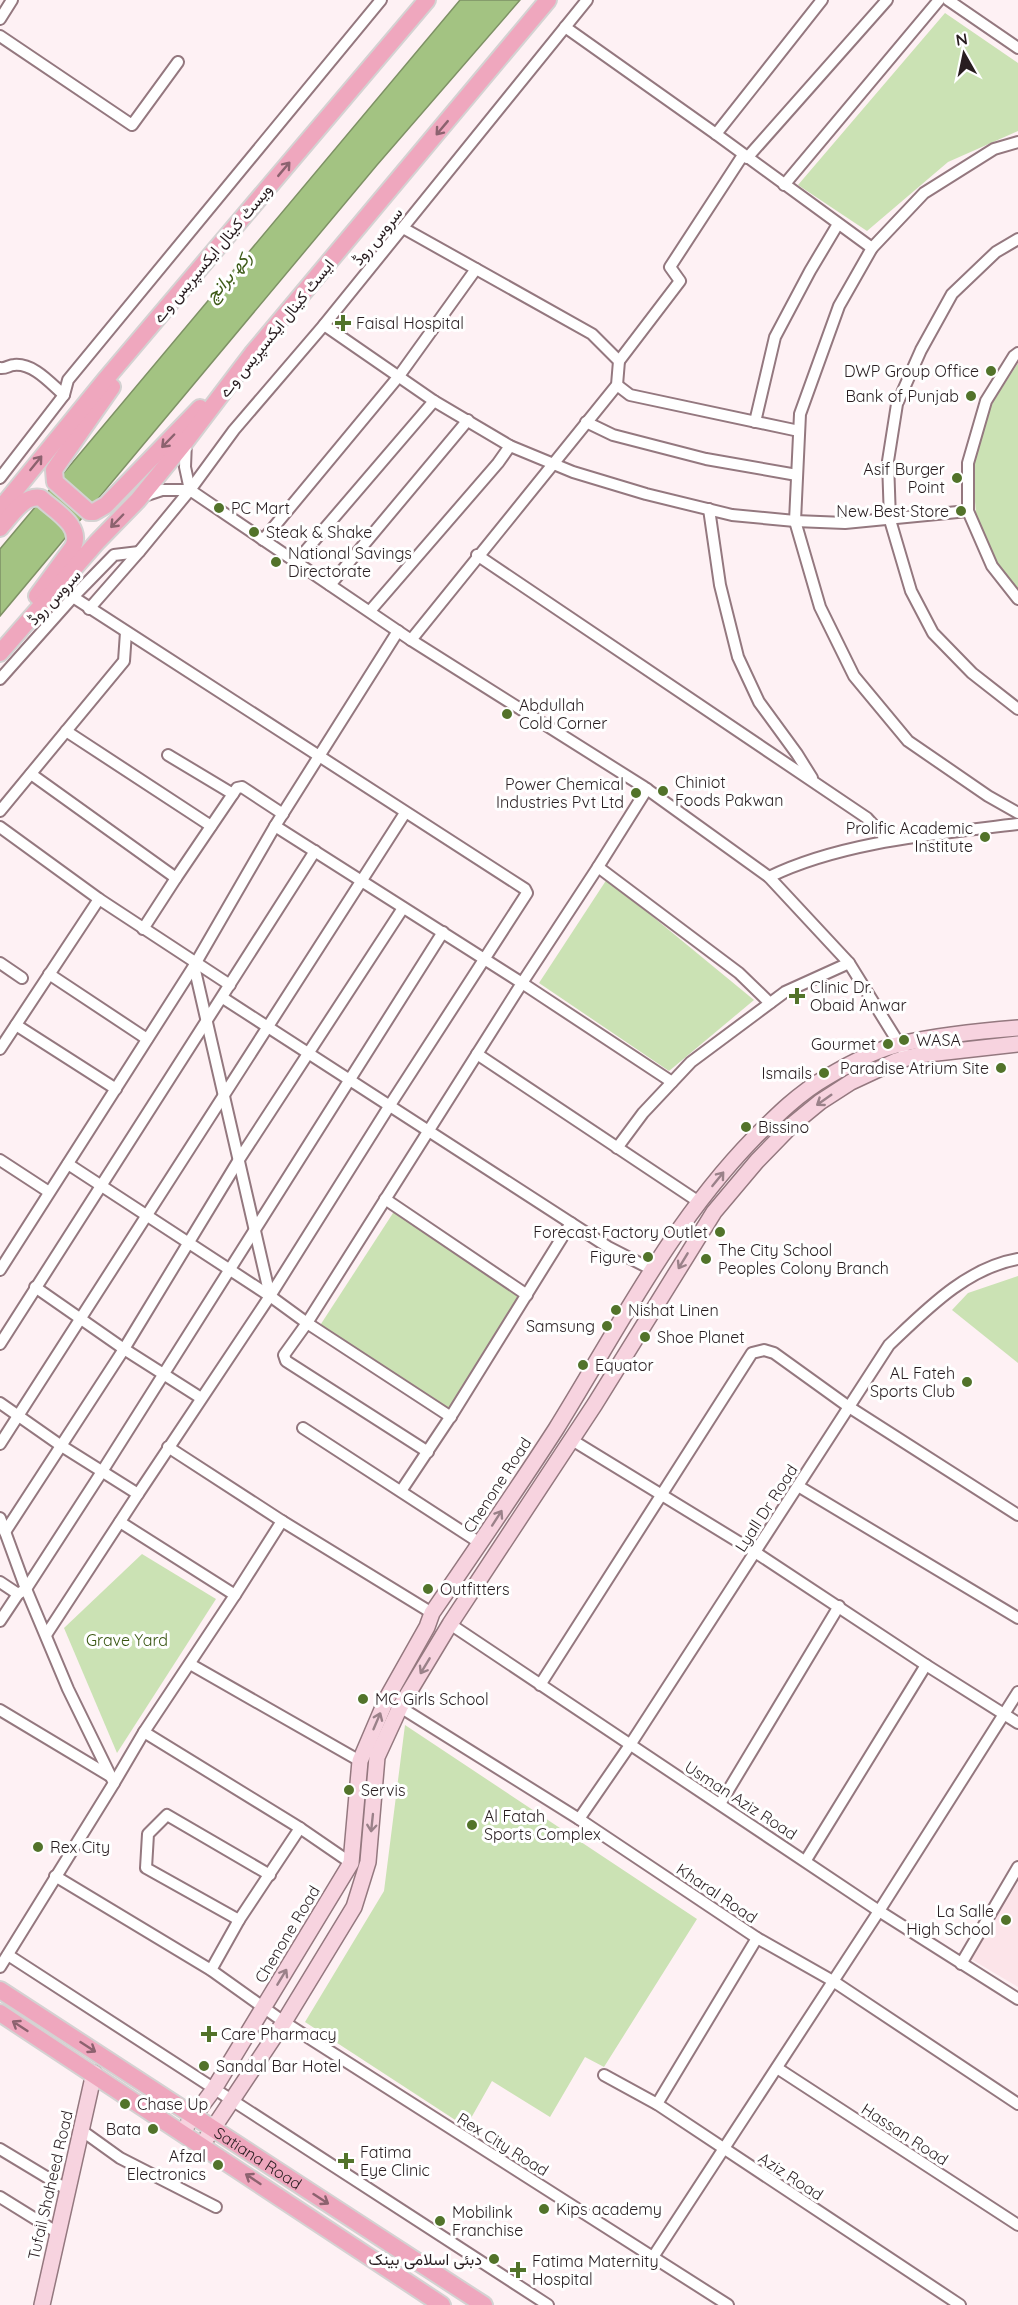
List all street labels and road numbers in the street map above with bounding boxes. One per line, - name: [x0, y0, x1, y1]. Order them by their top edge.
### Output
- street label: ویسٹ کینال ایکسپریس وے: [148, 179, 278, 328]
- street label: سروس روڈ: [348, 203, 407, 270]
- street label: ایسٹ کینال ایکسپریس وے: [214, 255, 339, 402]
- street label: سروس روڈ: [23, 565, 86, 630]
- street label: Chenone Road: [459, 1433, 535, 1537]
- street label: Lyall Dr Road: [730, 1460, 802, 1556]
- street label: Usman Aziz Road: [681, 1756, 801, 1844]
- street label: Kharal Road: [673, 1859, 761, 1927]
- street label: Chenone Road: [250, 1882, 324, 1986]
- street label: Hassan Road: [858, 2099, 952, 2169]
- street label: Tufail Shaheed Road: [23, 2108, 77, 2262]
- street label: Rex City Road: [454, 2108, 552, 2180]
- street label: Satiana Road: [211, 2122, 306, 2194]
- street label: Aziz Road: [755, 2148, 827, 2204]

